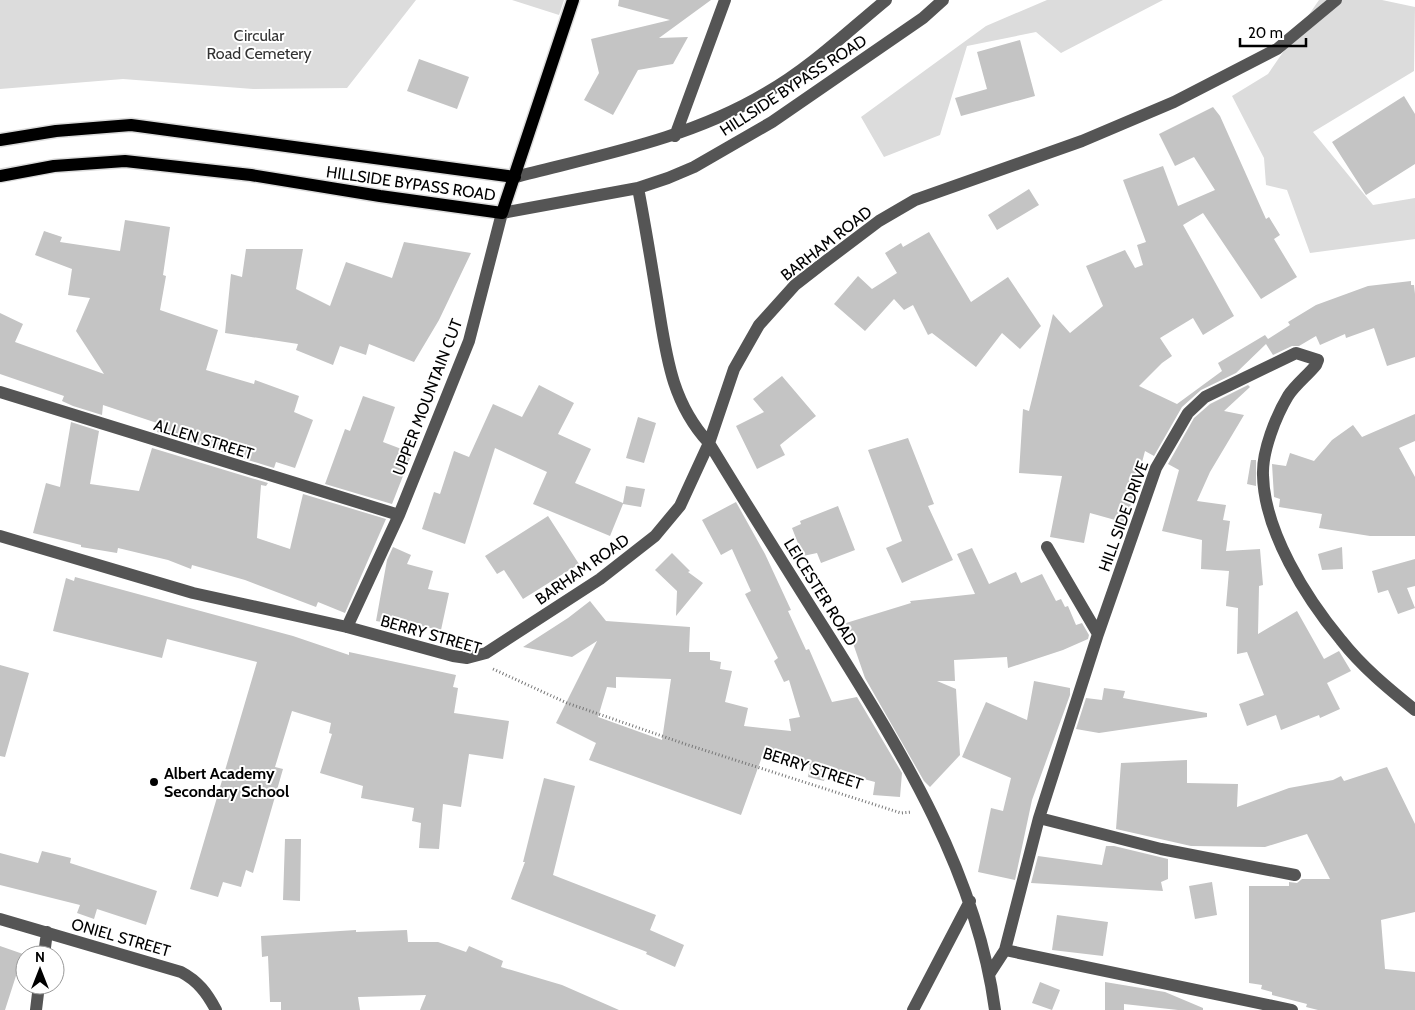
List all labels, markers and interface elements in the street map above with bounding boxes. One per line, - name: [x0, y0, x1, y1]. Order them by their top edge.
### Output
- scale bar: [1240, 15, 1306, 47]
- text: 20 m: [1248, 24, 1283, 42]
- park label: Circular Road Cemetery: [206, 26, 312, 63]
- street label: HILLSIDE BYPASS ROAD: [716, 31, 870, 140]
- street label: HILLSIDE BYPASS ROAD: [325, 162, 497, 205]
- street label: BARHAM ROAD: [777, 202, 876, 285]
- street label: UPPER MOUNTAIN CUT: [389, 316, 466, 478]
- street label: ALLEN STREET: [152, 415, 257, 464]
- street label: HILL SIDE DRIVE: [1095, 458, 1152, 574]
- street label: BARHAM ROAD: [532, 530, 633, 609]
- street label: LEICESTER ROAD: [780, 535, 861, 649]
- street label: BERRY STREET: [378, 611, 484, 658]
- street label: BERRY STREET: [760, 743, 866, 794]
- place label: Albert Academy Secondary School: [164, 764, 289, 801]
- marker: Albert Academy Secondary School: [148, 776, 160, 788]
- street label: ONIEL STREET: [69, 914, 173, 961]
- north arrow: [15, 945, 65, 995]
- text: N: [35, 948, 45, 966]

